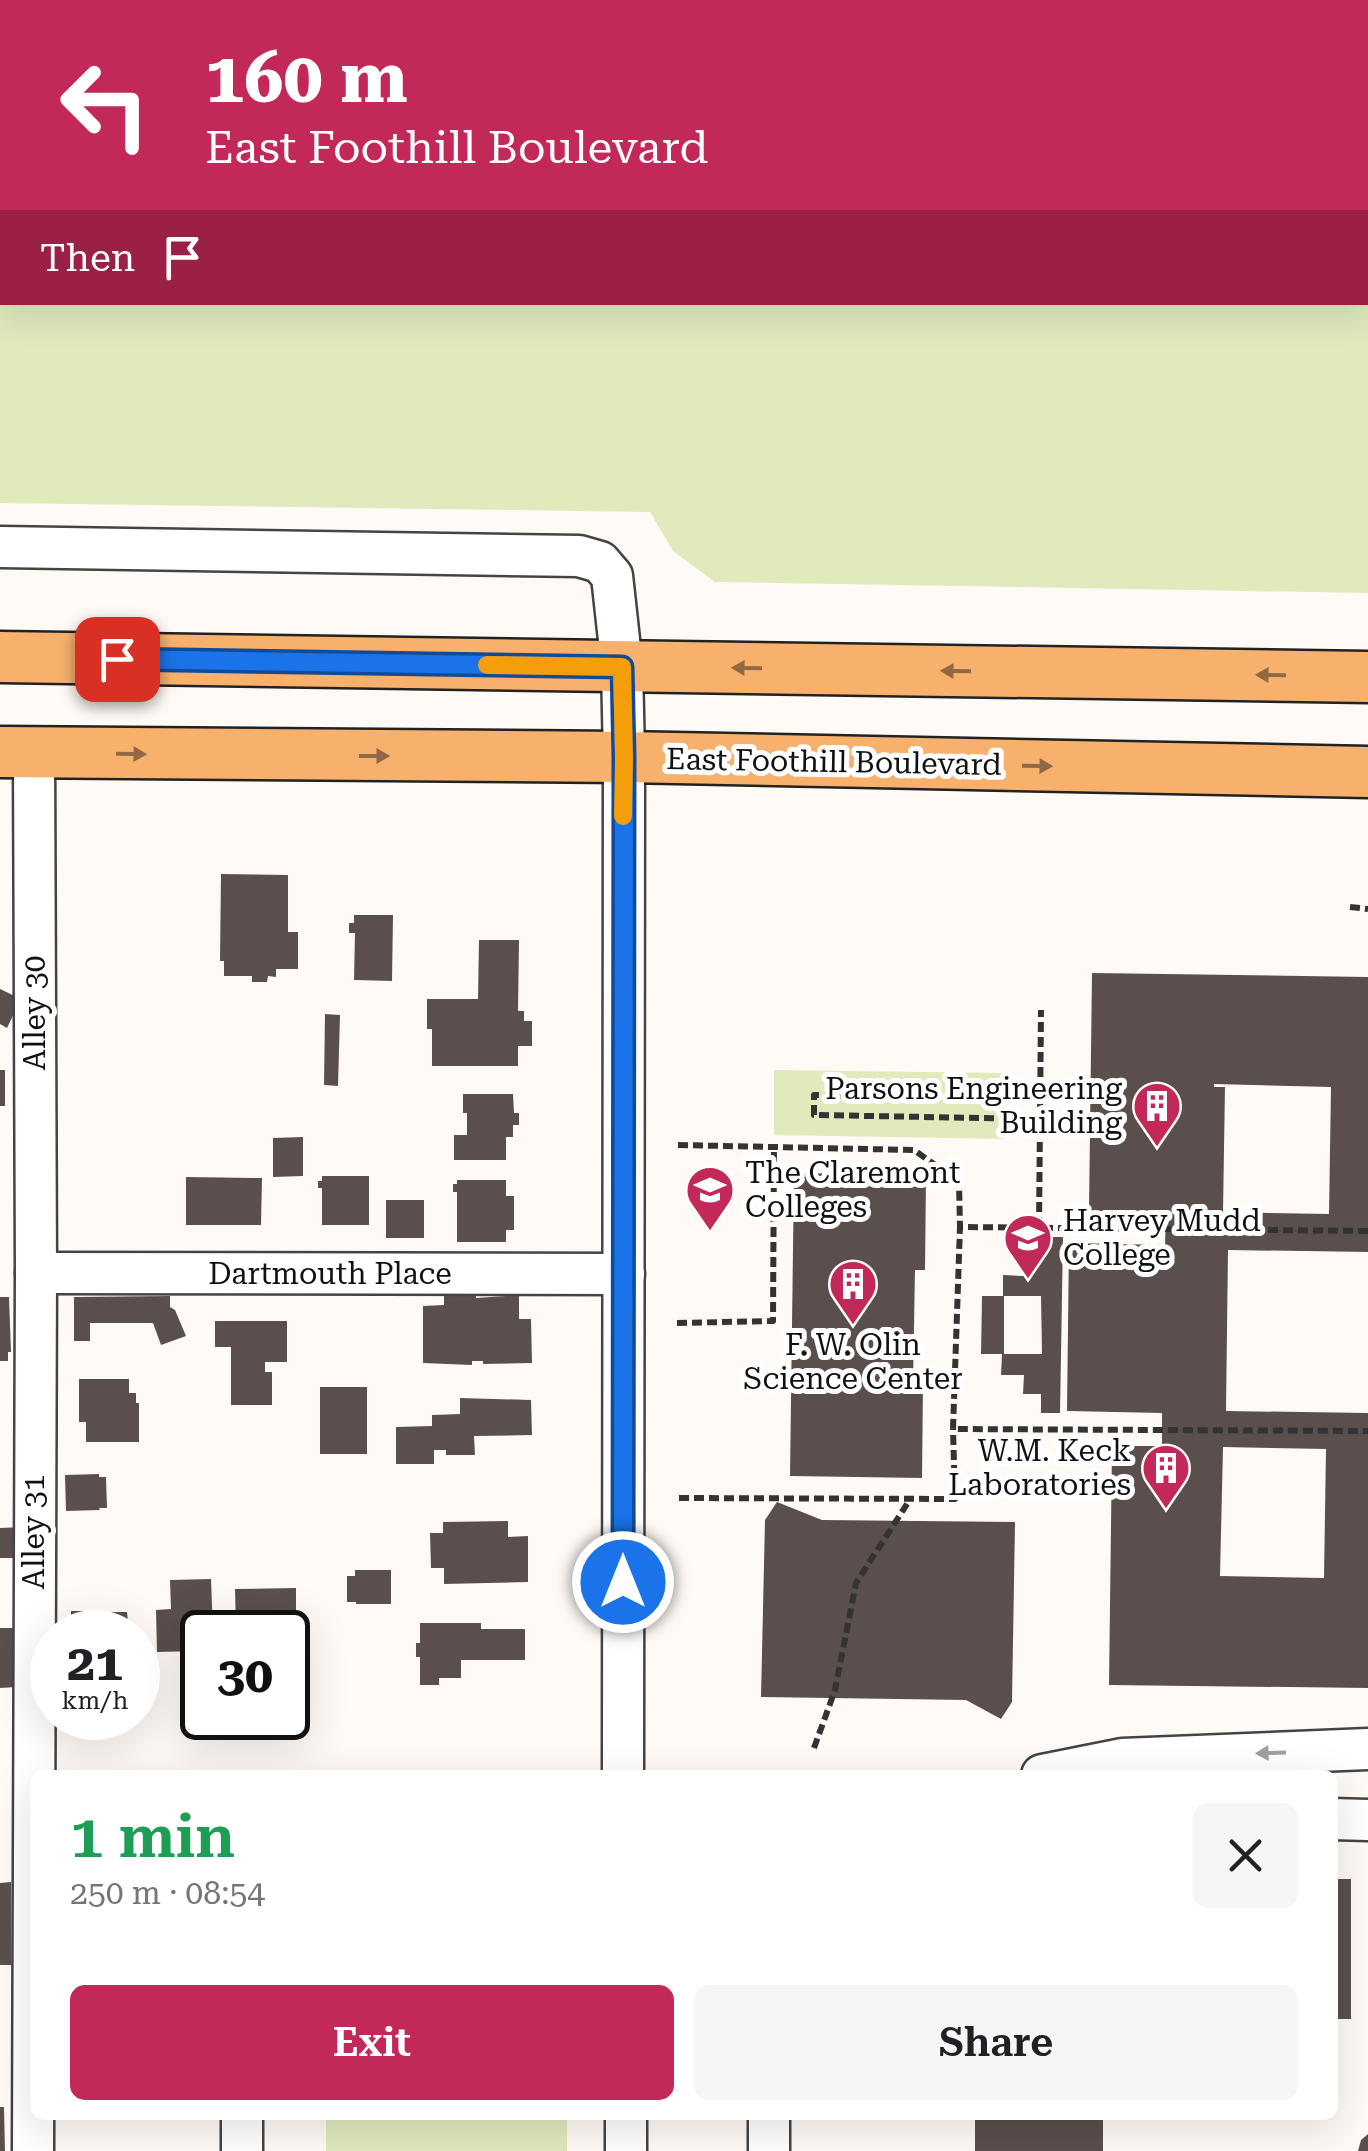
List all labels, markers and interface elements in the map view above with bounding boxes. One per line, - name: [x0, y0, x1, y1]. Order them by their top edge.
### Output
- text: 160 m: [205, 37, 408, 119]
- icon: left: [40, 40, 170, 170]
- text: East Foothill Boulevard: [205, 121, 708, 174]
- icon: arrive: [155, 230, 210, 285]
- text: Then: [40, 236, 135, 280]
- pin: [75, 617, 160, 702]
- icon: arrive: [90, 632, 145, 687]
- one-way arrow: [731, 660, 763, 676]
- one-way arrow: [939, 663, 971, 679]
- one-way arrow: [1254, 667, 1286, 683]
- street label: East Foothill Boulevard: [666, 741, 1002, 782]
- one-way arrow: [116, 746, 148, 762]
- one-way arrow: [359, 748, 391, 764]
- one-way arrow: [1021, 758, 1053, 774]
- street label: Alley 30: [17, 955, 52, 1071]
- place label: Parsons Engineering Building: [825, 1071, 1122, 1140]
- building icon: Parsons Engineering Building: [1131, 1080, 1183, 1148]
- place label: The Claremont Colleges: [745, 1155, 960, 1224]
- school or university icon: The Claremont Colleges: [684, 1164, 736, 1232]
- place label: Harvey Mudd College: [1063, 1203, 1261, 1272]
- school or university icon: Harvey Mudd College: [1002, 1212, 1054, 1280]
- street label: Dartmouth Place: [208, 1256, 452, 1291]
- building icon: F. W. Olin Science Center: [827, 1258, 879, 1326]
- place label: F. W. Olin Science Center: [743, 1327, 963, 1396]
- place label: W.M. Keck Laboratories: [948, 1433, 1131, 1502]
- building icon: W.M. Keck Laboratories: [1140, 1442, 1192, 1510]
- street label: Alley 31: [16, 1474, 51, 1590]
- position arrow: [571, 1530, 675, 1634]
- speed limit sign: 30: [180, 1610, 310, 1740]
- text: 21: [67, 1634, 123, 1692]
- text: km/h: [62, 1686, 128, 1715]
- one-way arrow: [1254, 1745, 1286, 1761]
- text: 1 min: [70, 1801, 235, 1872]
- button: close: [1193, 1803, 1298, 1908]
- text: 250 m · 08:54: [70, 1874, 265, 1912]
- button: Exit: [70, 1985, 674, 2100]
- button: Share: [694, 1985, 1298, 2100]

